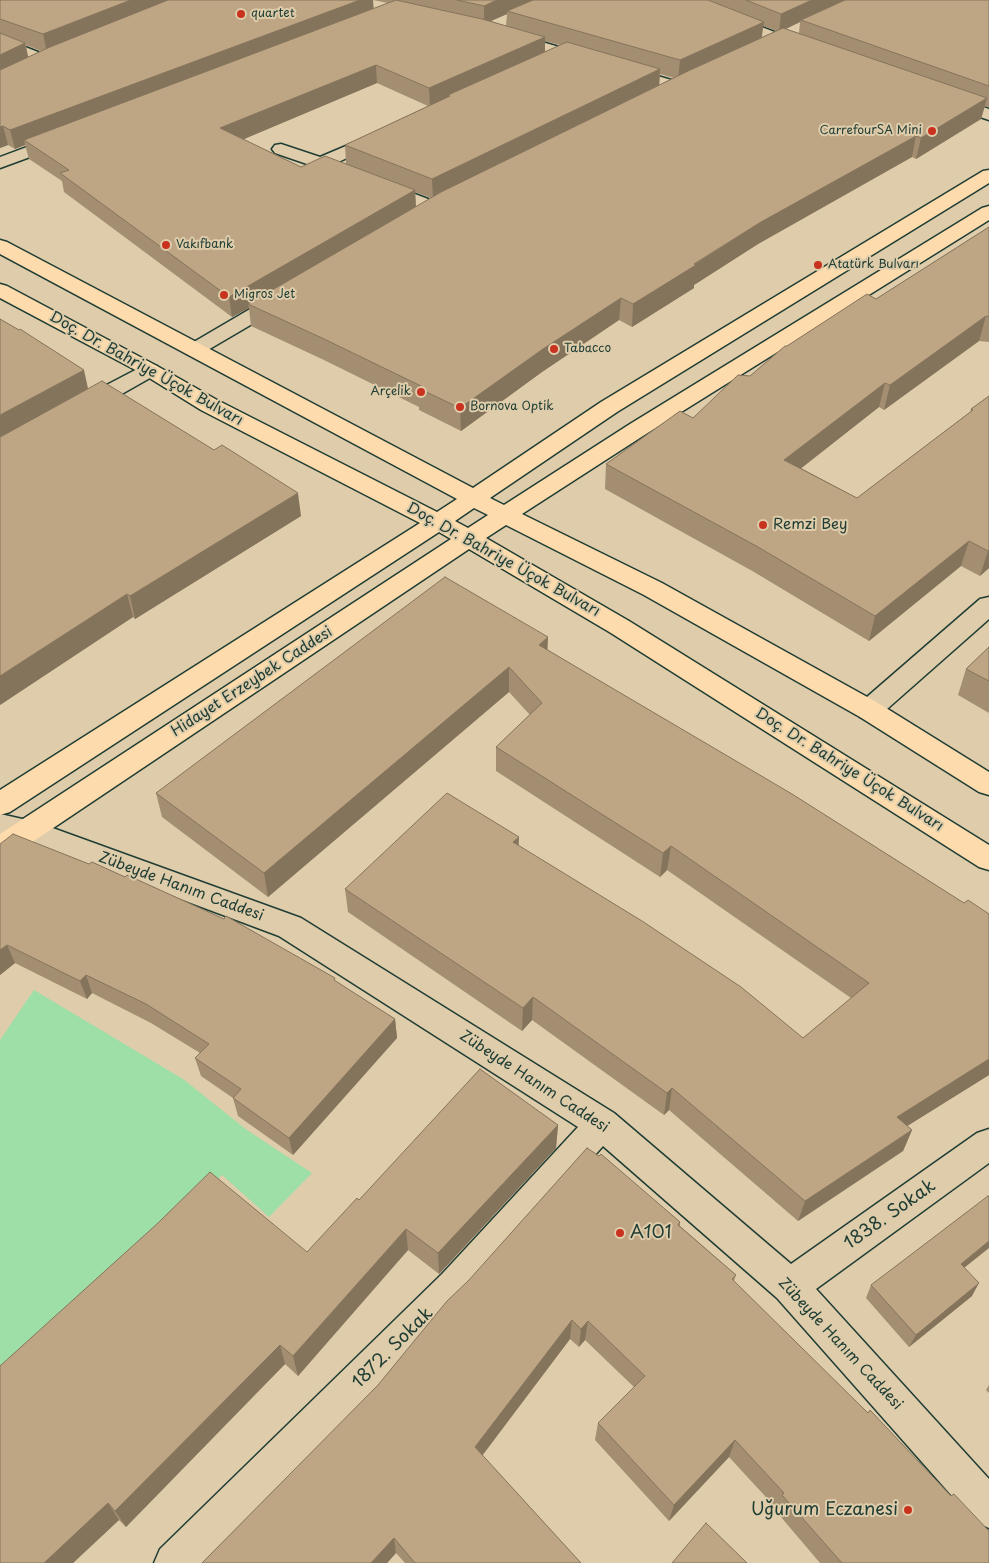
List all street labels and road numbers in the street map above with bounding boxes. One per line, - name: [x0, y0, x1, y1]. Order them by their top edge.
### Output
- street label: Doç. Dr. Bahriye Üçok Bulvarı: [46, 308, 246, 430]
- street label: Doç. Dr. Bahriye Üçok Bulvarı: [403, 499, 603, 621]
- street label: Hidayet Erzeybek Caddesi: [168, 623, 336, 741]
- street label: Doç. Dr. Bahriye Üçok Bulvarı: [752, 704, 946, 836]
- street label: Zübeyde Hanım Caddesi: [96, 849, 266, 925]
- street label: Zübeyde Hanım Caddesi: [456, 1027, 612, 1137]
- street label: 1838. Sokak: [840, 1176, 940, 1254]
- street label: Zübeyde Hanım Caddesi: [774, 1274, 906, 1414]
- street label: 1872. Sokak: [348, 1303, 438, 1393]

